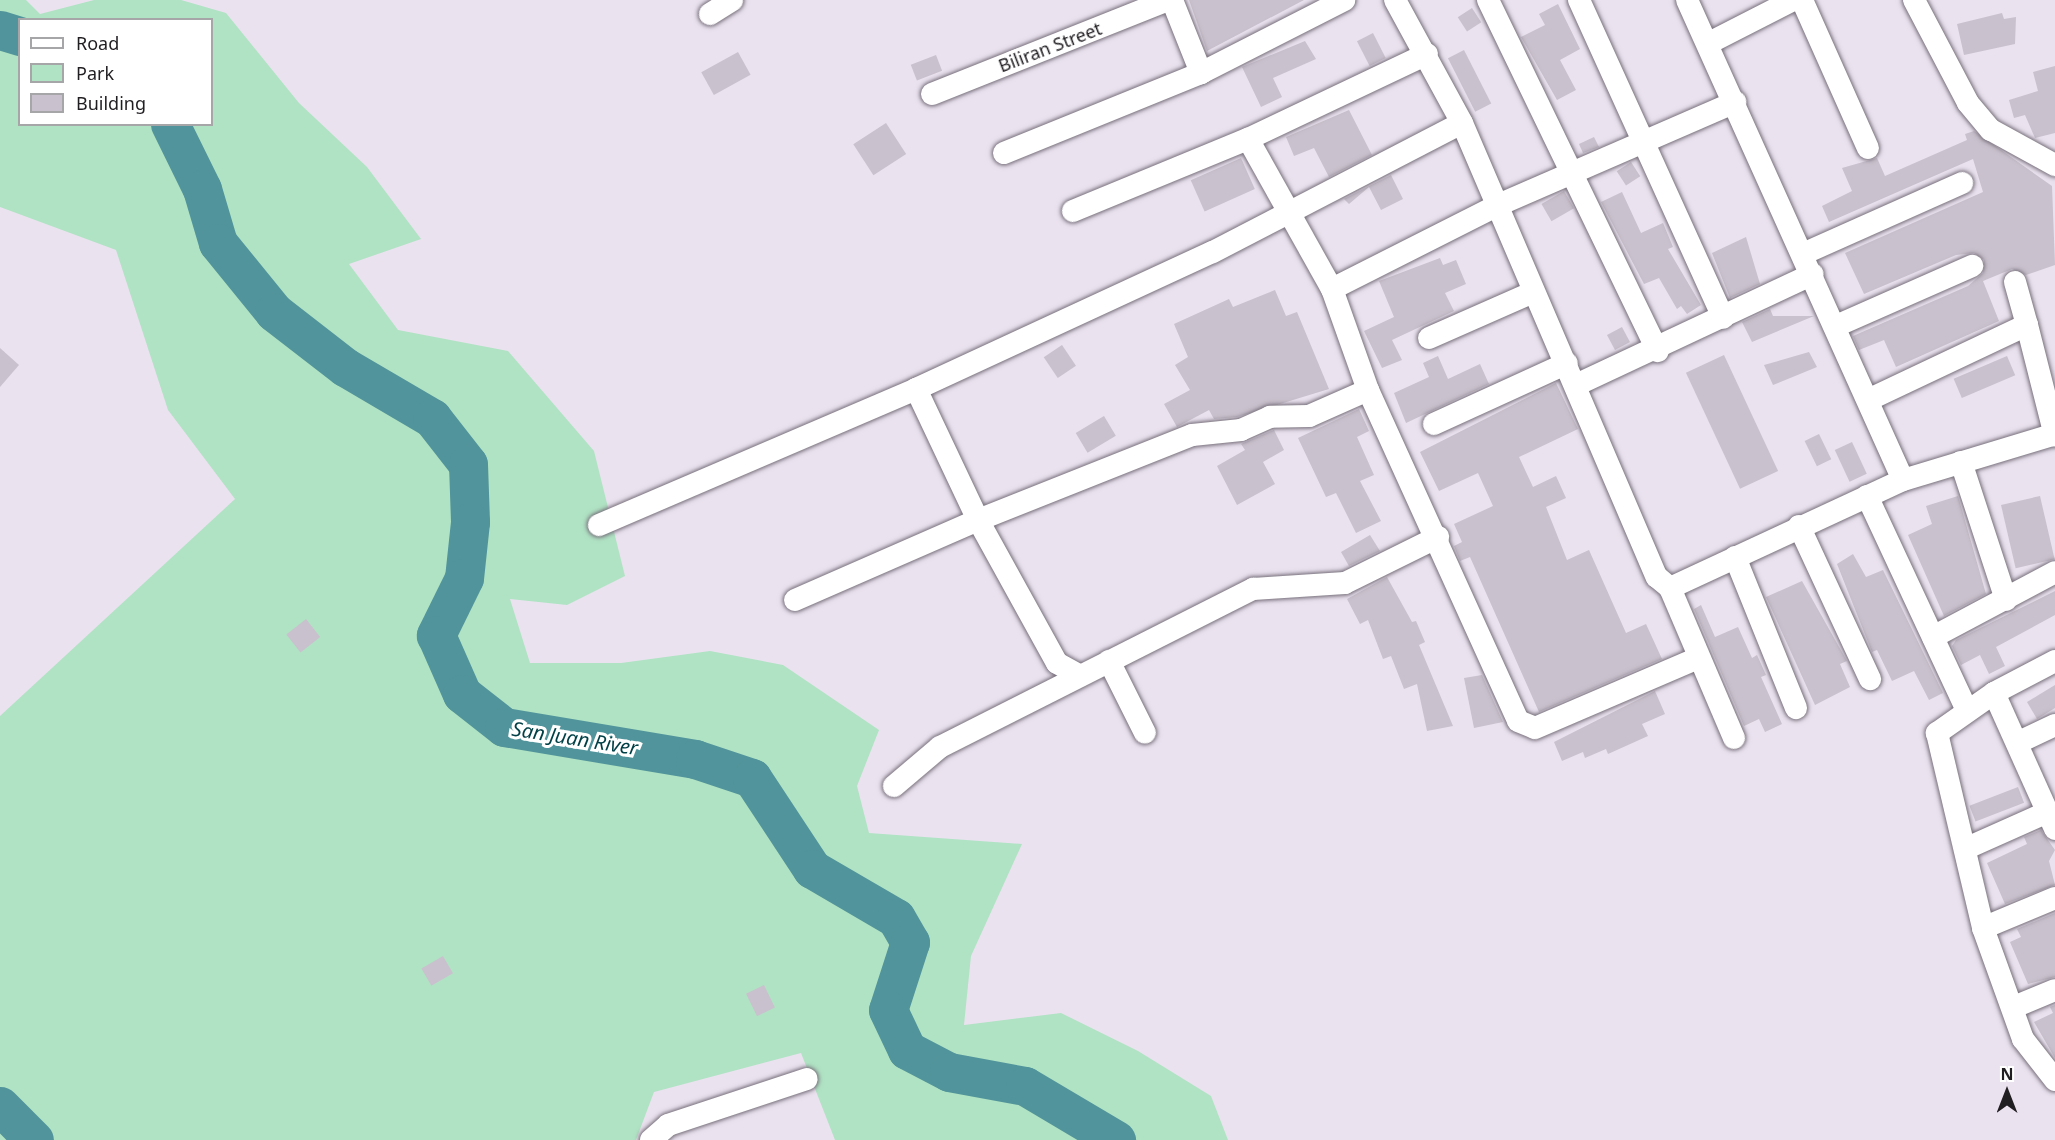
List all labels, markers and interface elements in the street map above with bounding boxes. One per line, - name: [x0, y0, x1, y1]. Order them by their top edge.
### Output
- street label: Biliran Street: [995, 17, 1105, 77]
- legend: [18, 18, 213, 126]
- text: Road: [76, 31, 119, 55]
- text: Park: [76, 61, 114, 85]
- text: Building: [76, 91, 146, 115]
- water label: San Juan River: [510, 716, 640, 760]
- north arrow: [1977, 1062, 2037, 1122]
- text: N: [2000, 1063, 2014, 1085]

